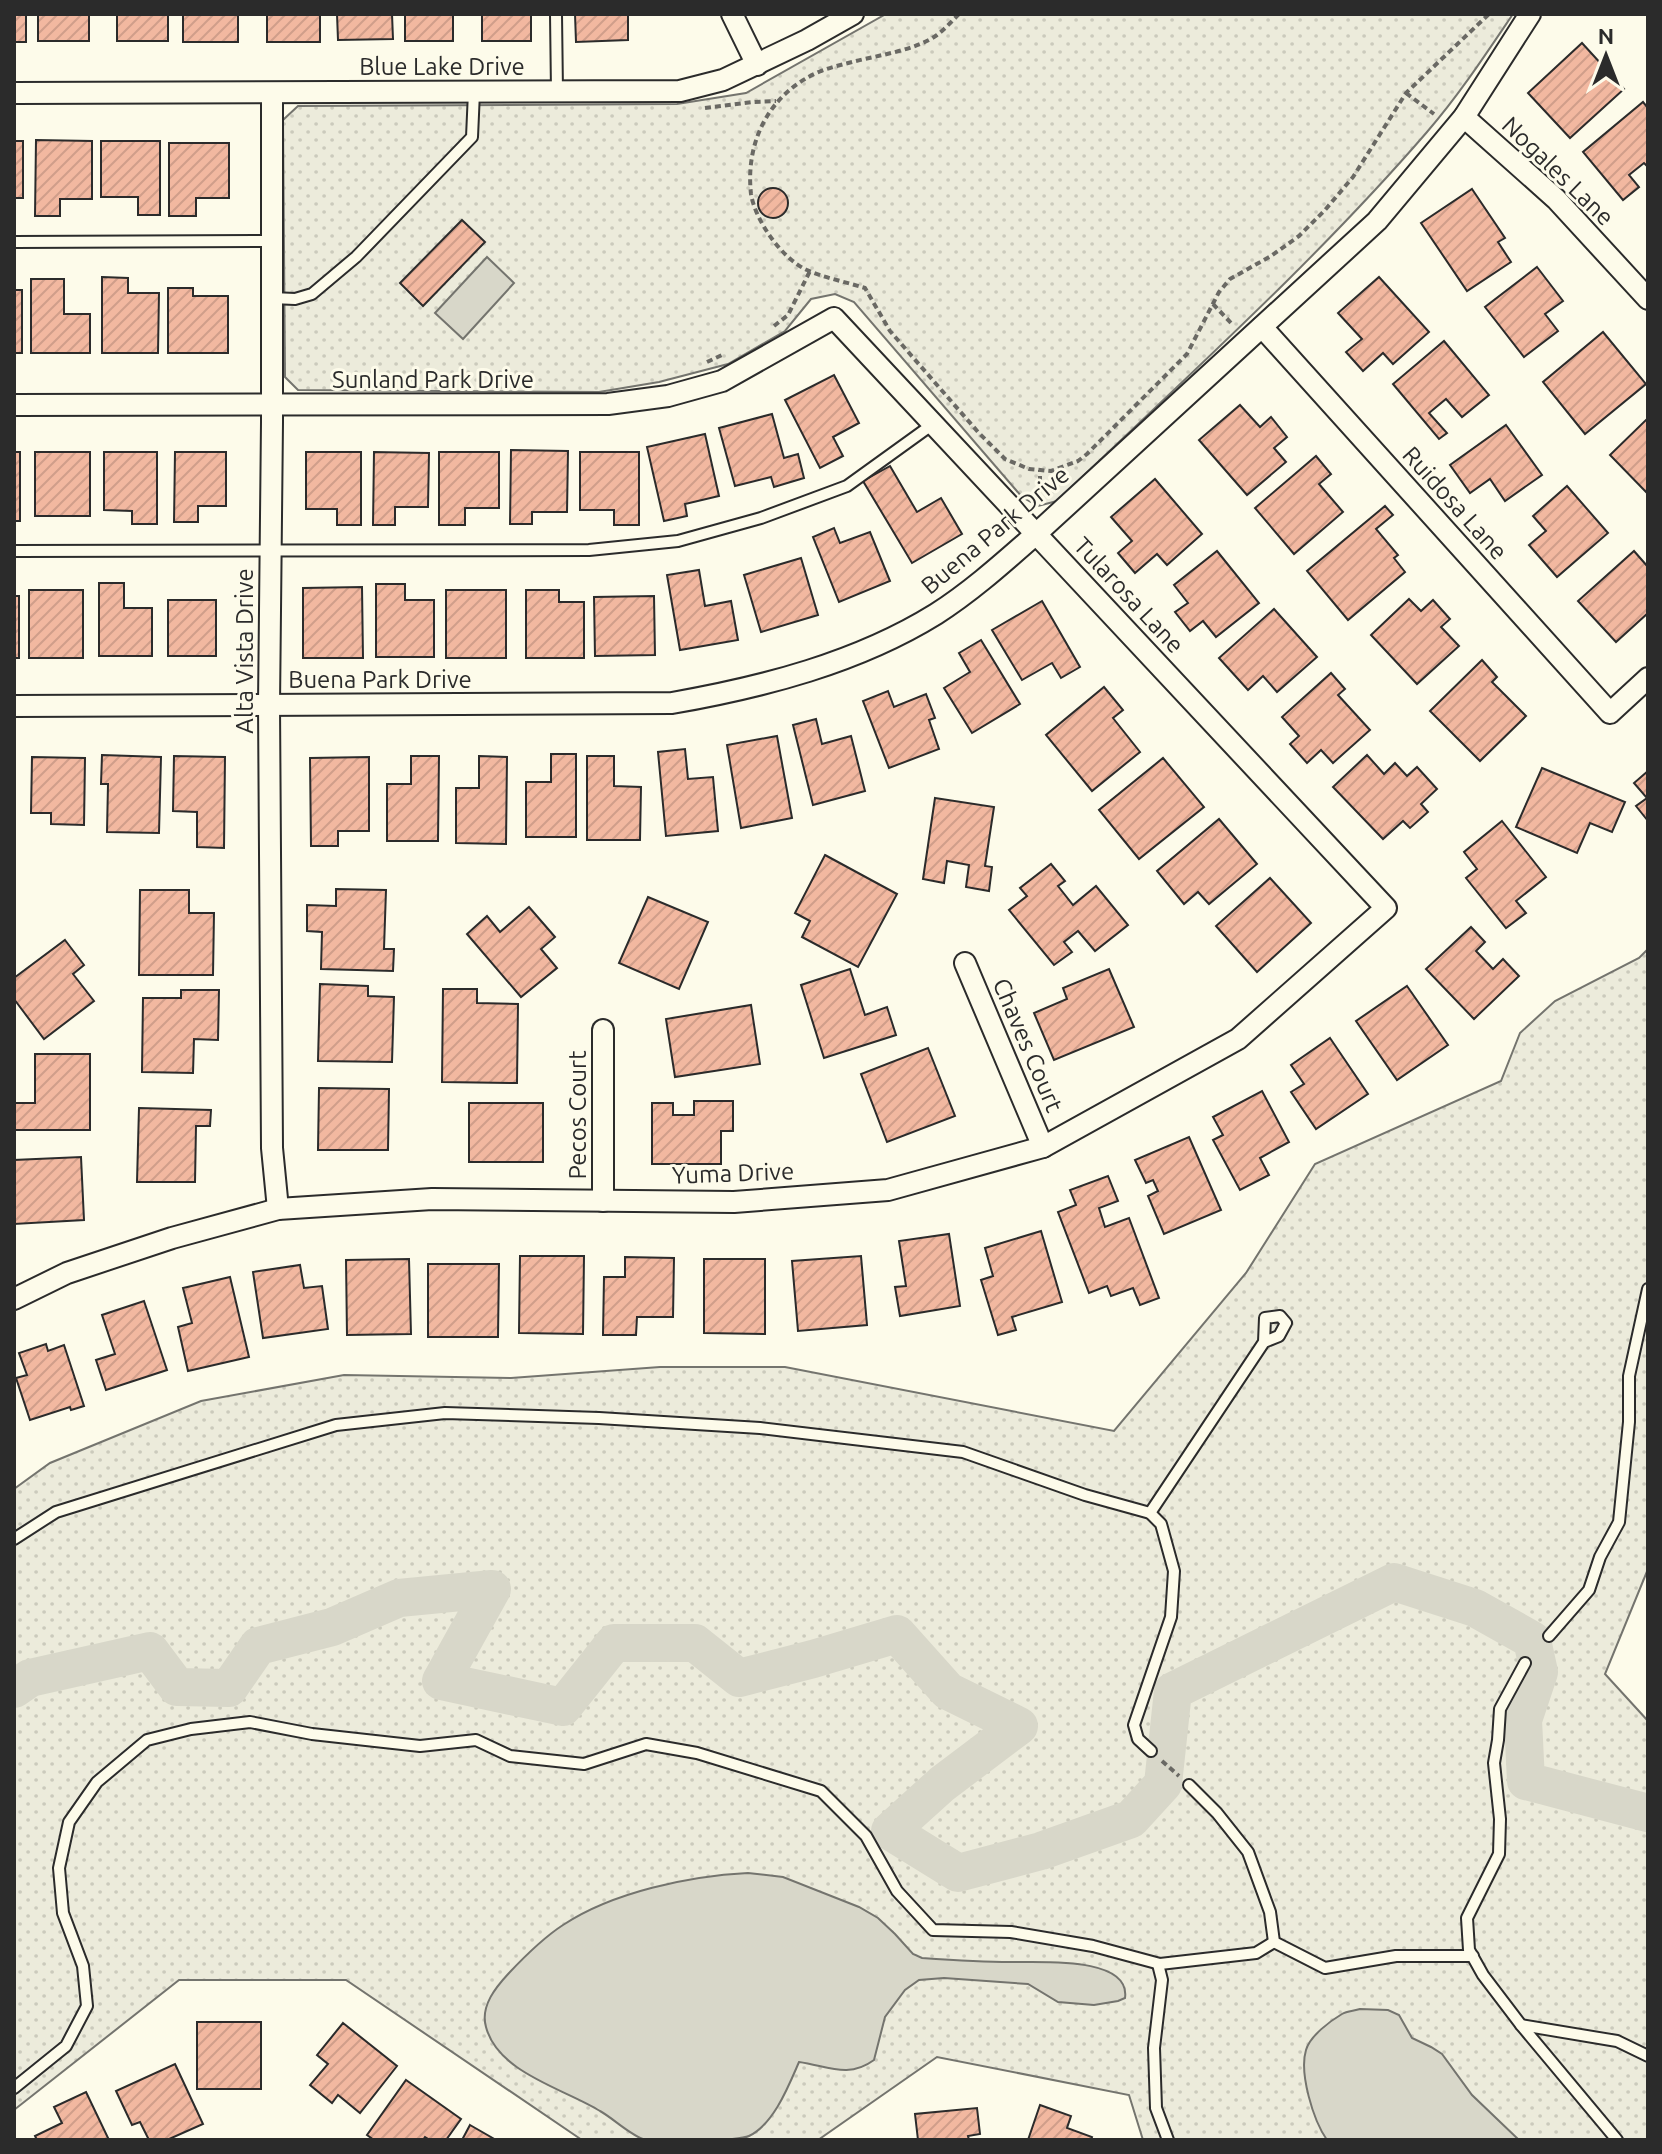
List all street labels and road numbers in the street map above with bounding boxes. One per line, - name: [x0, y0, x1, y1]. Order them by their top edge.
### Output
- street label: Blue Lake Drive: [359, 53, 525, 80]
- street label: Nogales Lane: [1497, 111, 1619, 231]
- street label: Sunland Park Drive: [332, 366, 534, 393]
- street label: Ruidosa Lane: [1397, 441, 1513, 565]
- street label: Buena Park Drive: [916, 461, 1074, 599]
- street label: Tularosa Lane: [1069, 532, 1189, 658]
- street label: Alta Vista Drive: [231, 568, 258, 734]
- street label: Buena Park Drive: [288, 666, 472, 693]
- street label: Chaves Court: [988, 974, 1068, 1116]
- street label: Pecos Court: [564, 1050, 591, 1180]
- street label: Yuma Drive: [671, 1157, 795, 1189]

